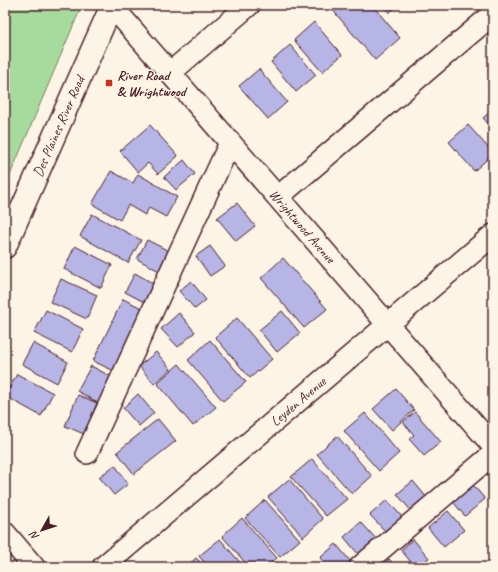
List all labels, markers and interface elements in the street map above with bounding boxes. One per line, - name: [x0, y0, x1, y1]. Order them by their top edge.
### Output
- place label: River Road & Wrightwood: [117, 67, 188, 100]
- street label: Des Plaines River Road: [29, 71, 89, 179]
- marker: River Road & Wrightwood: [104, 78, 114, 88]
- street label: Wrightwood Avenue: [266, 186, 340, 267]
- street label: Leyden Avenue: [267, 372, 330, 429]
- north arrow: [22, 510, 62, 550]
- text: N: [25, 528, 42, 543]

